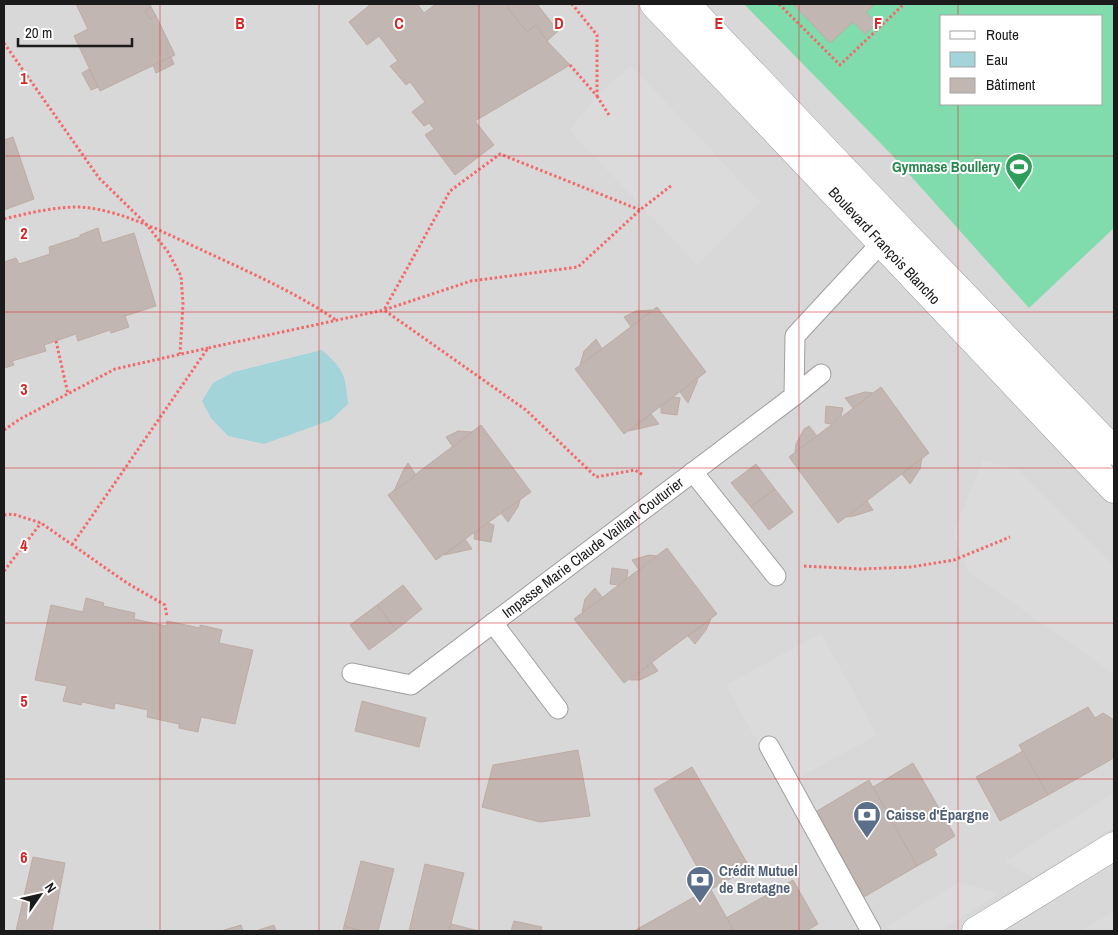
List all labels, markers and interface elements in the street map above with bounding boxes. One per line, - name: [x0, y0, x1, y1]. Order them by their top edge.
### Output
- text: B: [235, 12, 245, 34]
- text: C: [394, 12, 404, 34]
- text: D: [554, 12, 564, 34]
- text: E: [715, 12, 724, 34]
- text: F: [874, 12, 882, 34]
- scale bar: [18, 15, 131, 47]
- legend: [940, 15, 1103, 105]
- text: 20 m: [25, 22, 52, 43]
- text: Route: [986, 24, 1019, 45]
- text: Eau: [986, 49, 1008, 70]
- text: 1: [20, 67, 28, 89]
- text: Bâtiment: [986, 74, 1036, 95]
- sports icon: Gymnase Boullery: [1004, 152, 1034, 191]
- place label: Gymnase Boullery: [892, 156, 1000, 177]
- street label: Boulevard François Blancho: [824, 182, 946, 309]
- text: 2: [20, 222, 28, 244]
- text: 3: [20, 378, 28, 400]
- street label: Impasse Marie Claude Vaillant Couturier: [498, 472, 688, 623]
- text: 4: [20, 534, 28, 556]
- text: 5: [20, 690, 28, 712]
- bank icon: Caisse d'Épargne: [852, 800, 882, 839]
- place label: Caisse d'Épargne: [886, 804, 989, 825]
- text: 6: [20, 846, 28, 868]
- place label: Crédit Mutuel de Bretagne: [719, 860, 798, 898]
- bank icon: Crédit Mutuel de Bretagne: [685, 865, 715, 904]
- north arrow: [15, 870, 65, 920]
- text: N: [41, 879, 61, 896]

